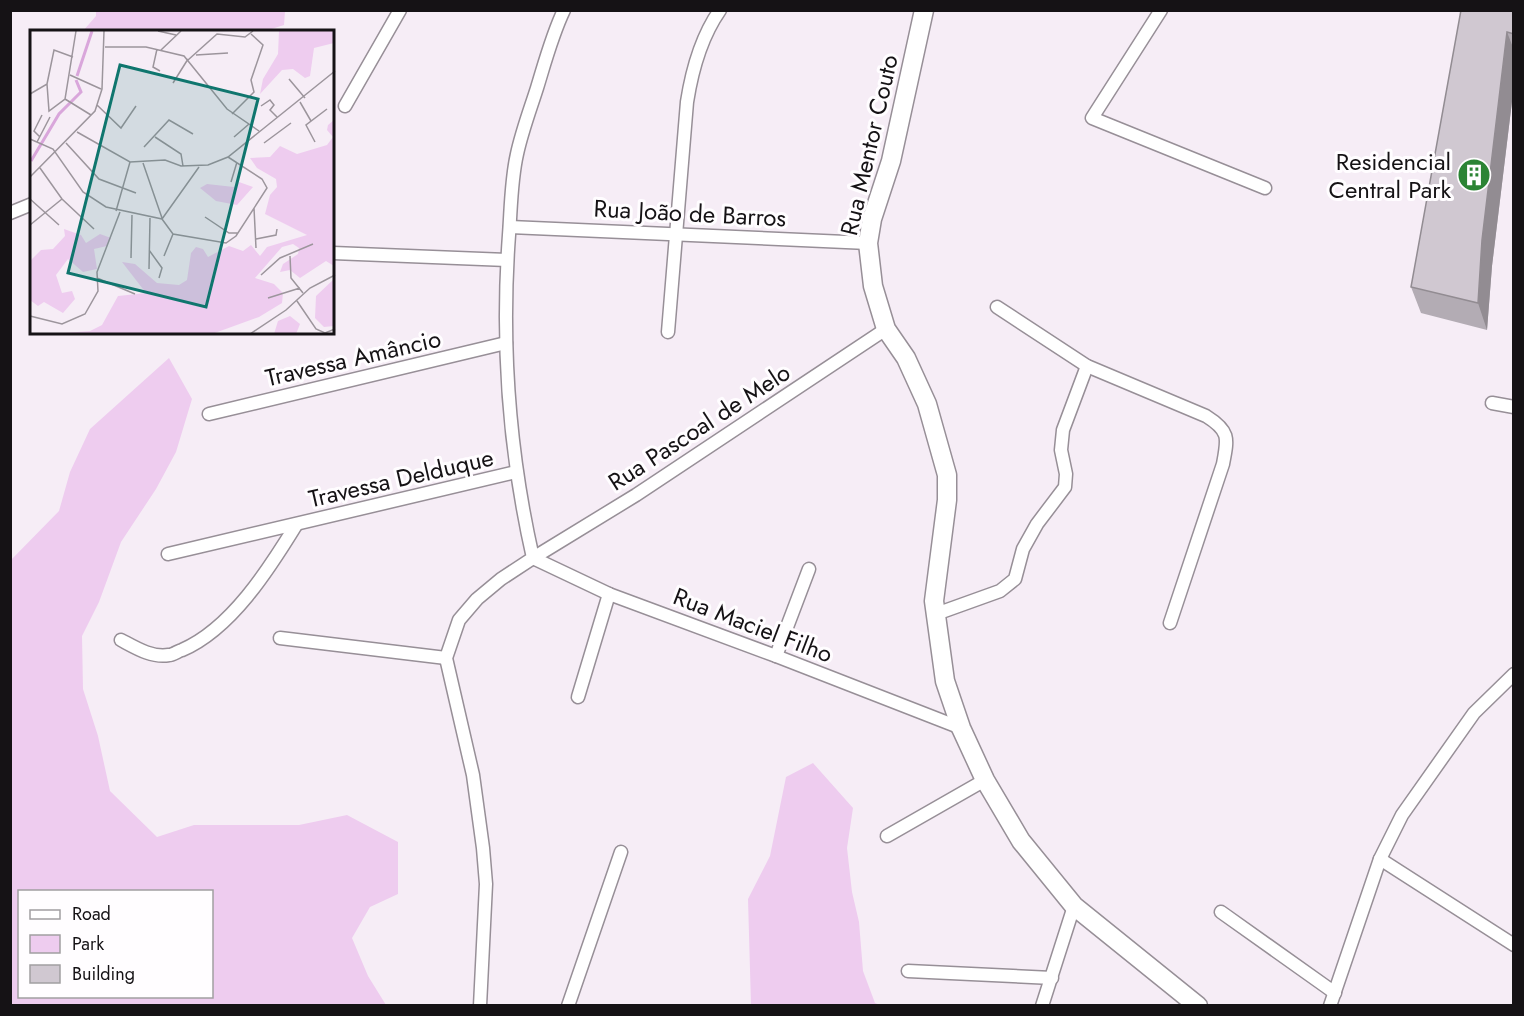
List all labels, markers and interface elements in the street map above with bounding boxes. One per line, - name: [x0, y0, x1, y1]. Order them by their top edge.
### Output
- inset map: [30, 30, 334, 334]
- street label: Rua Mentor Couto: [831, 51, 907, 239]
- place label: Residencial Central Park: [1329, 144, 1451, 207]
- building icon: Residencial Central Park: [1456, 157, 1492, 193]
- street label: Rua João de Barros: [593, 190, 787, 236]
- street label: Travessa Amâncio: [262, 321, 444, 395]
- street label: Rua Pascoal de Melo: [601, 355, 797, 499]
- street label: Travessa Delduque: [305, 440, 497, 516]
- street label: Rua Maciel Filho: [668, 579, 838, 671]
- legend: [18, 890, 213, 998]
- text: Road: [72, 901, 111, 927]
- text: Park: [72, 931, 104, 957]
- text: Building: [72, 961, 135, 987]

